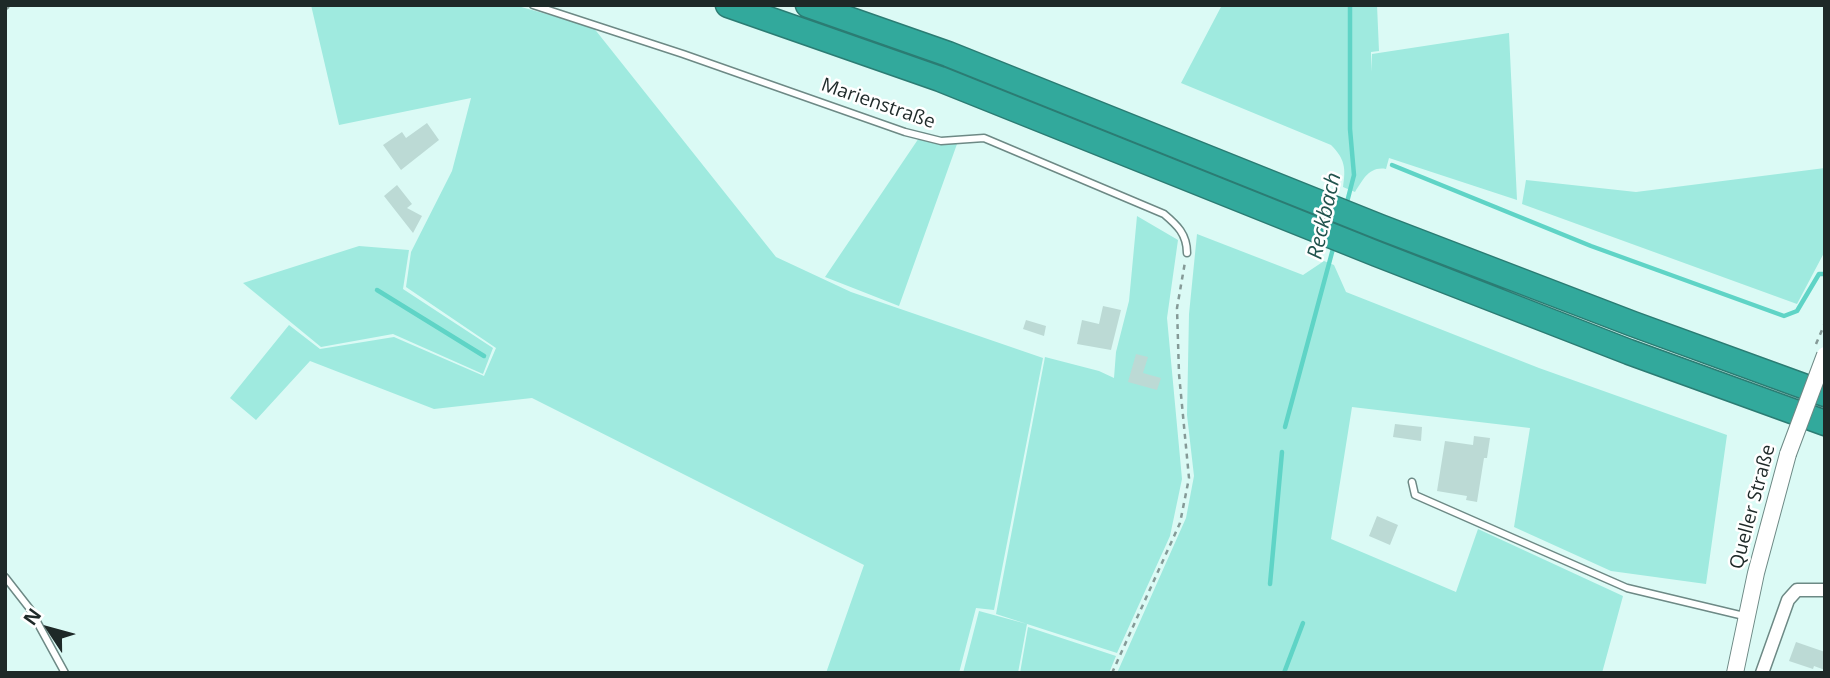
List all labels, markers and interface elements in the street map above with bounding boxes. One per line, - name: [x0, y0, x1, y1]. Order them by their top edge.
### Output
- street label: Marienstraße: [818, 74, 938, 134]
- water label: Reckbach: [1303, 170, 1347, 262]
- street label: Queller Straße: [1725, 442, 1781, 572]
- north arrow: [14, 594, 84, 664]
- text: N: [17, 603, 47, 631]

